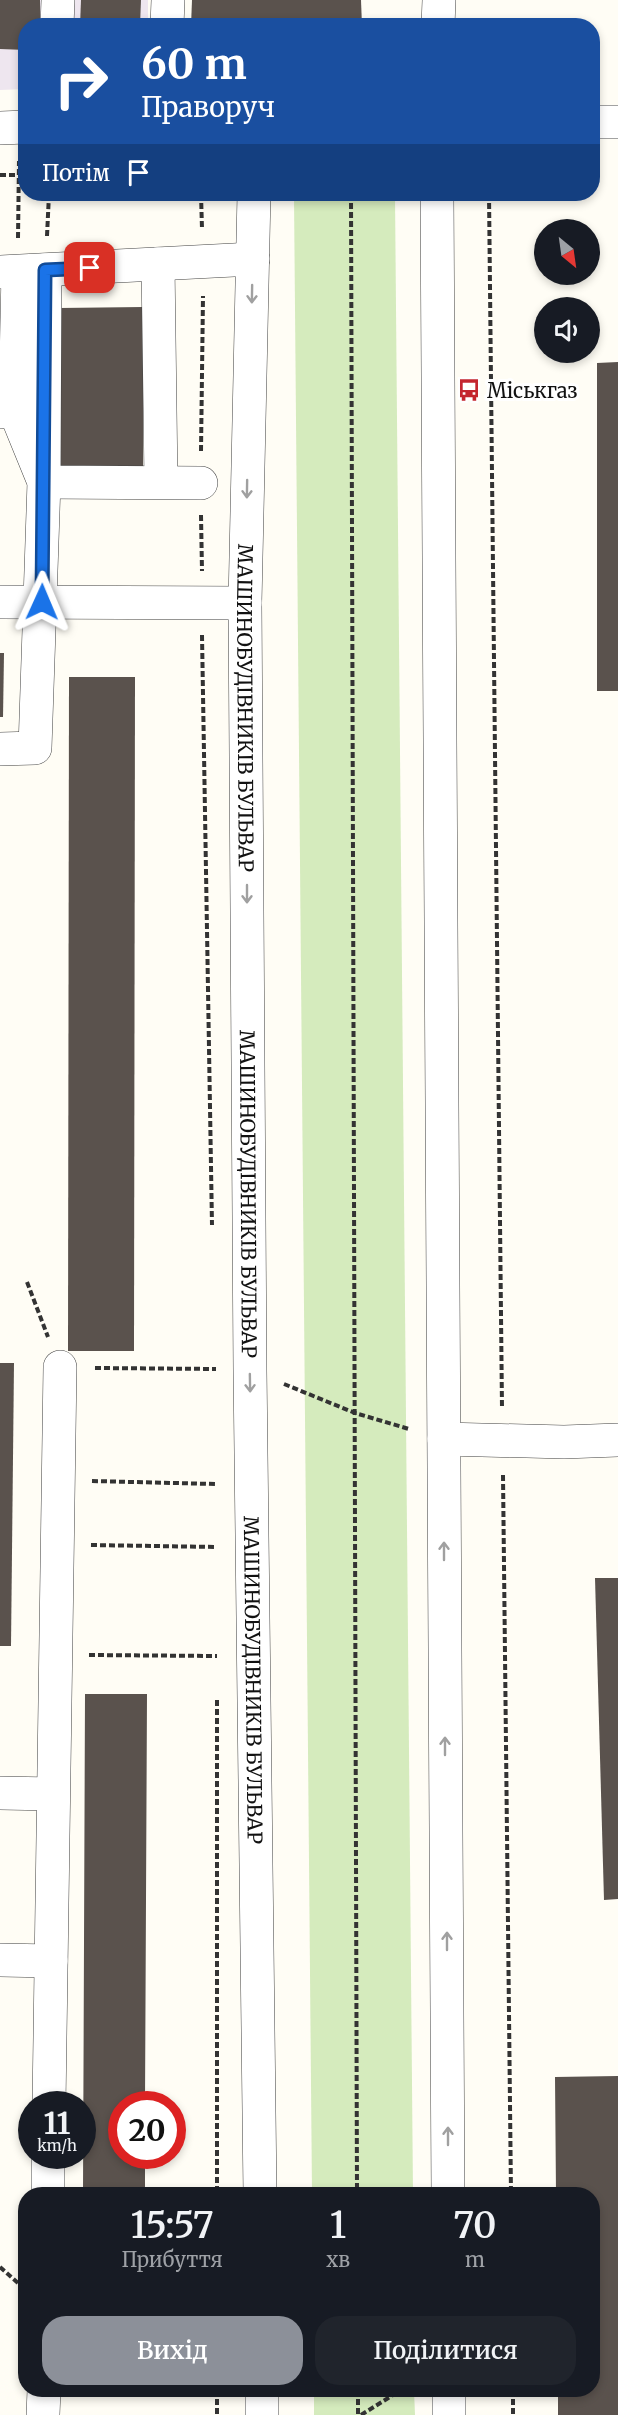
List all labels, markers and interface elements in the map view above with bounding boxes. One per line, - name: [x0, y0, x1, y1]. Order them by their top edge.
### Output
- text: 60 m: [141, 38, 247, 90]
- icon: right: [42, 42, 120, 120]
- text: Праворуч: [141, 90, 275, 124]
- icon: arrive: [122, 156, 155, 189]
- text: Потім: [42, 159, 110, 187]
- north arrow: [534, 219, 600, 285]
- map controls: [534, 219, 600, 363]
- pin: [64, 242, 115, 293]
- icon: arrive: [73, 251, 106, 284]
- one-way arrow: [246, 283, 258, 303]
- button: sound: [534, 297, 600, 363]
- bus stop icon: Міськгаз: [456, 377, 482, 403]
- place label: Міськгаз: [487, 378, 577, 403]
- one-way arrow: [242, 478, 253, 498]
- street label: МАШИНОБУДІВНИКІВ БУЛЬВАР: [232, 544, 259, 872]
- position arrow: [10, 570, 74, 634]
- one-way arrow: [241, 883, 252, 903]
- street label: МАШИНОБУДІВНИКІВ БУЛЬВАР: [235, 1030, 262, 1358]
- one-way arrow: [244, 1372, 256, 1392]
- street label: МАШИНОБУДІВНИКІВ БУЛЬВАР: [239, 1516, 268, 1844]
- one-way arrow: [438, 1542, 450, 1562]
- one-way arrow: [440, 1737, 451, 1757]
- one-way arrow: [441, 1932, 452, 1952]
- speed limit sign: 20: [108, 2091, 186, 2169]
- text: 11: [43, 2104, 70, 2142]
- one-way arrow: [442, 2127, 453, 2147]
- text: km/h: [37, 2136, 77, 2155]
- text: 15:57: [130, 2203, 214, 2248]
- text: 1: [330, 2203, 346, 2248]
- text: 70: [453, 2203, 497, 2248]
- text: Прибуття: [121, 2247, 223, 2272]
- text: хв: [326, 2247, 350, 2272]
- text: m: [465, 2247, 485, 2272]
- button: Вихід: [42, 2316, 303, 2385]
- button: Поділитися: [315, 2316, 576, 2385]

